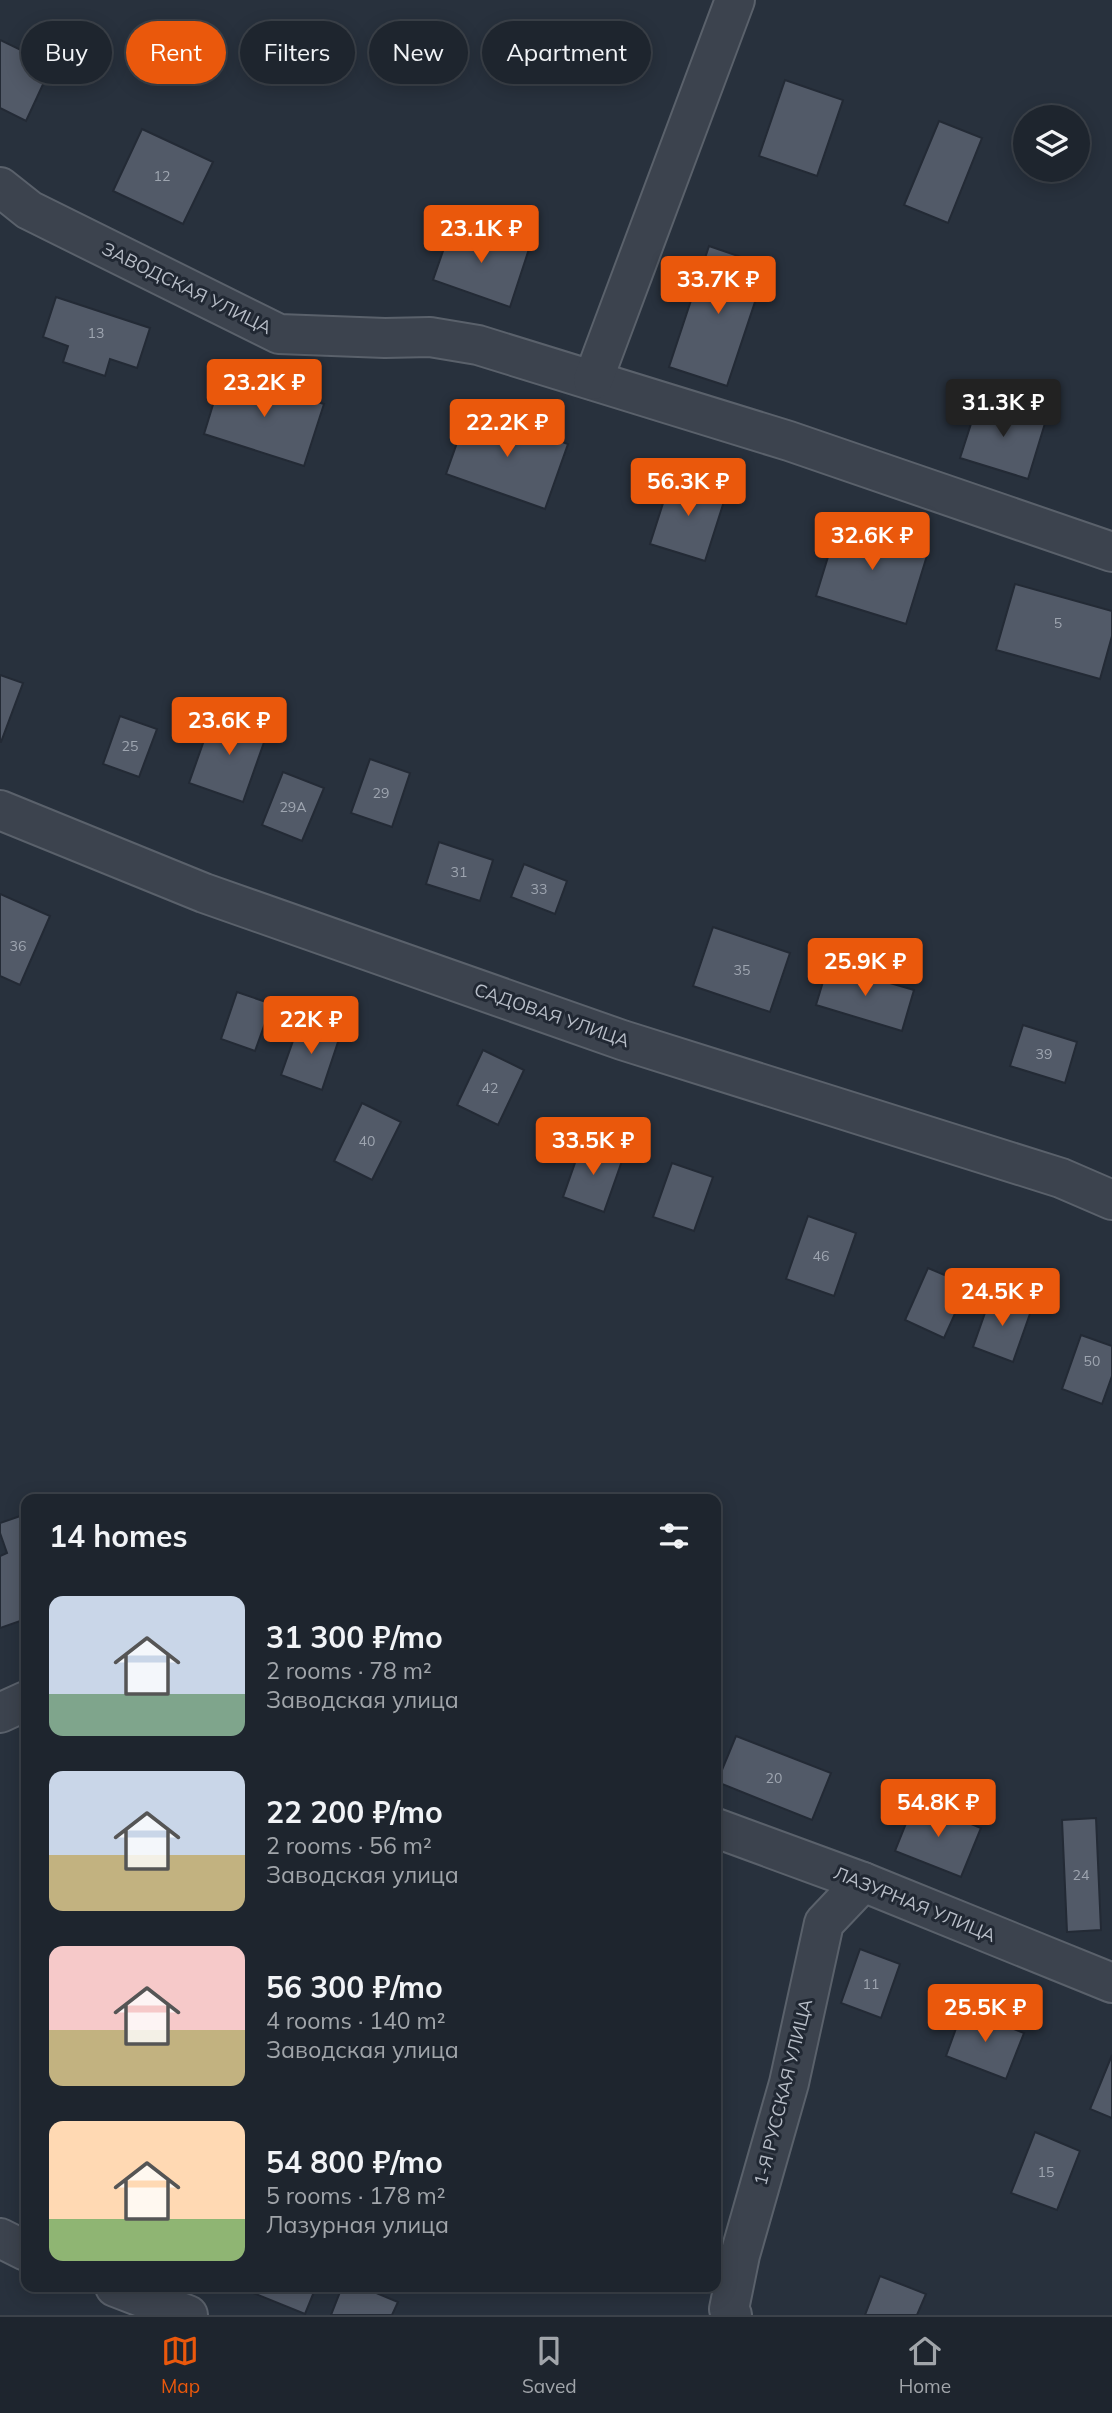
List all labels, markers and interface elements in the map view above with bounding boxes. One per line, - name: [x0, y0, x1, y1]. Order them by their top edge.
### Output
- chip: Buy: [21, 21, 112, 84]
- chip: Rent: [126, 21, 226, 84]
- chip: Filters: [240, 21, 355, 84]
- chip: New: [369, 21, 468, 84]
- chip: Apartment: [482, 21, 651, 84]
- map controls: [1013, 105, 1090, 182]
- button: layers: [1013, 105, 1090, 182]
- house number: 12: [154, 167, 170, 185]
- pin: 23.1K ₽: [416, 205, 546, 265]
- text: 23.1K ₽: [440, 213, 522, 242]
- street label: ЗАВОДСКАЯ УЛИЦА: [98, 237, 276, 339]
- pin: 33.7K ₽: [653, 256, 783, 316]
- text: 33.7K ₽: [677, 264, 759, 293]
- house number: 13: [88, 324, 104, 342]
- pin: 23.2K ₽: [199, 360, 329, 419]
- text: 23.2K ₽: [223, 367, 305, 396]
- pin: 31.3K ₽: [938, 380, 1068, 439]
- text: 31.3K ₽: [962, 387, 1044, 416]
- pin: 22.2K ₽: [442, 400, 572, 459]
- text: 22.2K ₽: [466, 407, 548, 436]
- pin: 56.3K ₽: [623, 458, 753, 518]
- text: 56.3K ₽: [647, 466, 729, 495]
- pin: 32.6K ₽: [807, 512, 937, 572]
- text: 32.6K ₽: [831, 520, 913, 549]
- house number: 5: [1054, 614, 1062, 632]
- pin: 23.6K ₽: [164, 698, 294, 757]
- text: 23.6K ₽: [188, 705, 270, 734]
- house number: 25: [122, 737, 138, 755]
- house number: 29: [373, 784, 389, 802]
- house number: 29А: [279, 798, 307, 816]
- house number: 31: [451, 863, 467, 881]
- house number: 33: [531, 880, 547, 898]
- house number: 36: [10, 937, 26, 955]
- pin: 25.9K ₽: [800, 939, 930, 998]
- text: 25.9K ₽: [824, 946, 906, 975]
- house number: 35: [734, 961, 750, 979]
- street label: САДОВАЯ УЛИЦА: [471, 978, 633, 1052]
- pin: 22K ₽: [262, 996, 360, 1056]
- text: 22K ₽: [279, 1004, 343, 1033]
- house number: 39: [1036, 1045, 1052, 1063]
- house number: 42: [482, 1079, 498, 1097]
- pin: 33.5K ₽: [528, 1118, 658, 1177]
- text: 33.5K ₽: [552, 1125, 634, 1154]
- house number: 40: [359, 1132, 375, 1150]
- house number: 46: [813, 1247, 829, 1265]
- pin: 24.5K ₽: [937, 1268, 1067, 1328]
- text: 24.5K ₽: [961, 1276, 1043, 1305]
- house number: 50: [1084, 1352, 1100, 1370]
- text: 14 homes: [49, 1517, 188, 1555]
- icon: filters: [655, 1517, 693, 1555]
- text: 31 300 ₽/mo: [266, 1618, 443, 1656]
- icon: home: [105, 1624, 189, 1708]
- text: 2 rooms · 78 m²: [266, 1656, 432, 1685]
- text: Заводская улица: [266, 1685, 459, 1714]
- house number: 20: [766, 1769, 782, 1787]
- pin: 54.8K ₽: [873, 1780, 1003, 1839]
- text: 54.8K ₽: [897, 1787, 979, 1816]
- text: 22 200 ₽/mo: [266, 1793, 443, 1831]
- icon: home: [105, 1799, 189, 1883]
- text: 2 rooms · 56 m²: [266, 1831, 432, 1860]
- text: Заводская улица: [266, 1860, 459, 1889]
- street label: ЛАЗУРНАЯ УЛИЦА: [831, 1861, 999, 1947]
- house number: 24: [1073, 1866, 1090, 1884]
- text: 56 300 ₽/mo: [266, 1968, 443, 2006]
- icon: home: [105, 1974, 189, 2058]
- house number: 11: [863, 1975, 879, 1993]
- pin: 25.5K ₽: [920, 1984, 1050, 2044]
- text: 25.5K ₽: [944, 1992, 1026, 2021]
- street label: 1-Я РУССКАЯ УЛИЦА: [749, 1996, 817, 2188]
- text: 4 rooms · 140 m²: [266, 2006, 446, 2035]
- text: Заводская улица: [266, 2035, 459, 2064]
- text: 54 800 ₽/mo: [266, 2143, 443, 2181]
- icon: home: [105, 2149, 189, 2233]
- house number: 15: [1038, 2163, 1054, 2181]
- text: 5 rooms · 178 m²: [266, 2181, 446, 2210]
- text: Лазурная улица: [266, 2210, 449, 2239]
- tab: Map: [161, 2332, 200, 2398]
- tab: Saved: [522, 2332, 577, 2398]
- tab: Home: [899, 2332, 951, 2398]

